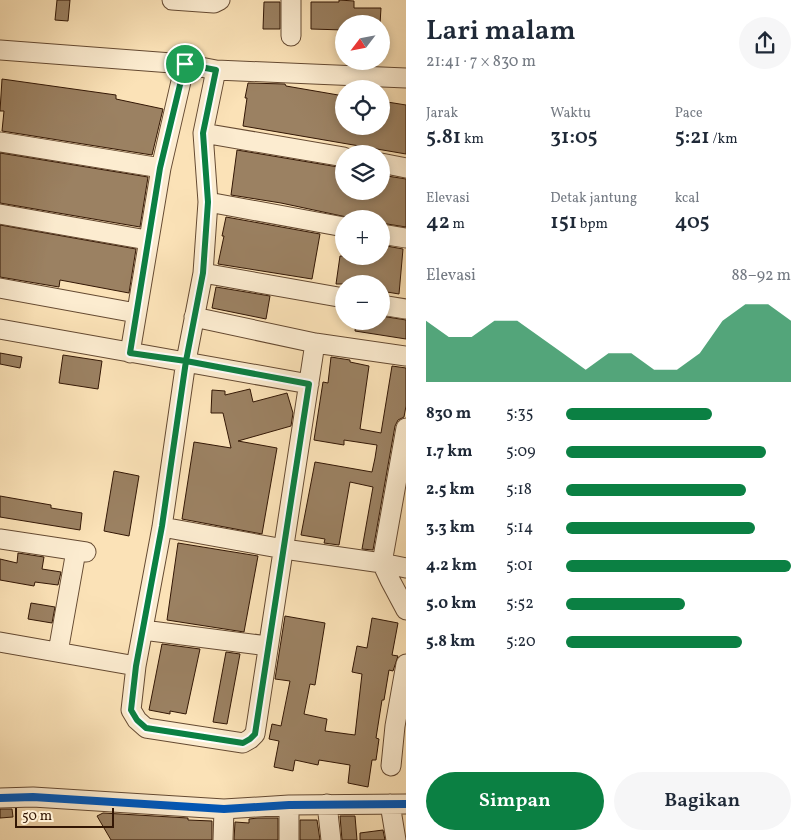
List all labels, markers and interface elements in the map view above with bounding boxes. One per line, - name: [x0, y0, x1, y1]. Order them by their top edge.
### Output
- text: Lari malam: [426, 12, 576, 51]
- north arrow: [335, 15, 390, 70]
- map controls: [335, 15, 390, 330]
- button: share: [739, 17, 791, 69]
- pin: [164, 43, 206, 85]
- icon: arrive: [171, 50, 199, 78]
- text: 21:41 · 7 × 830 m: [426, 51, 536, 73]
- button: locate: [335, 80, 390, 135]
- text: Jarak: [426, 104, 458, 123]
- text: Waktu: [550, 104, 591, 123]
- text: Pace: [675, 104, 703, 123]
- text: 5.81: [426, 123, 461, 152]
- text: 31:05: [550, 123, 598, 152]
- text: 5:21: [675, 123, 710, 152]
- text: km: [461, 130, 484, 149]
- text: /km: [710, 130, 738, 149]
- button: layers: [335, 145, 390, 200]
- text: Elevasi: [426, 189, 470, 208]
- text: Detak jantung: [550, 189, 637, 208]
- text: kcal: [675, 189, 700, 208]
- text: 42: [426, 208, 450, 237]
- text: 151: [550, 208, 577, 237]
- text: 405: [675, 208, 710, 237]
- button: +: [335, 210, 390, 265]
- text: m: [450, 215, 465, 234]
- text: bpm: [577, 215, 608, 234]
- text: Elevasi: [426, 265, 476, 287]
- text: 88–92 m: [731, 265, 791, 287]
- button: −: [335, 275, 390, 330]
- text: 830 m: [426, 403, 471, 425]
- text: 5:35: [506, 403, 533, 425]
- text: 1.7 km: [426, 441, 473, 463]
- text: 5:09: [506, 441, 536, 463]
- text: 2.5 km: [426, 479, 475, 501]
- text: 5:18: [506, 479, 532, 501]
- text: 3.3 km: [426, 517, 475, 539]
- text: 5:14: [506, 517, 533, 539]
- text: 4.2 km: [426, 555, 477, 577]
- text: 5:01: [506, 555, 533, 577]
- text: 5.0 km: [426, 593, 476, 615]
- text: 5:52: [506, 593, 534, 615]
- text: 5.8 km: [426, 631, 475, 653]
- text: 5:20: [506, 631, 536, 653]
- button: Simpan: [426, 772, 604, 830]
- button: Bagikan: [614, 772, 791, 830]
- scale bar: [15, 805, 114, 828]
- text: 50 m: [22, 807, 52, 826]

